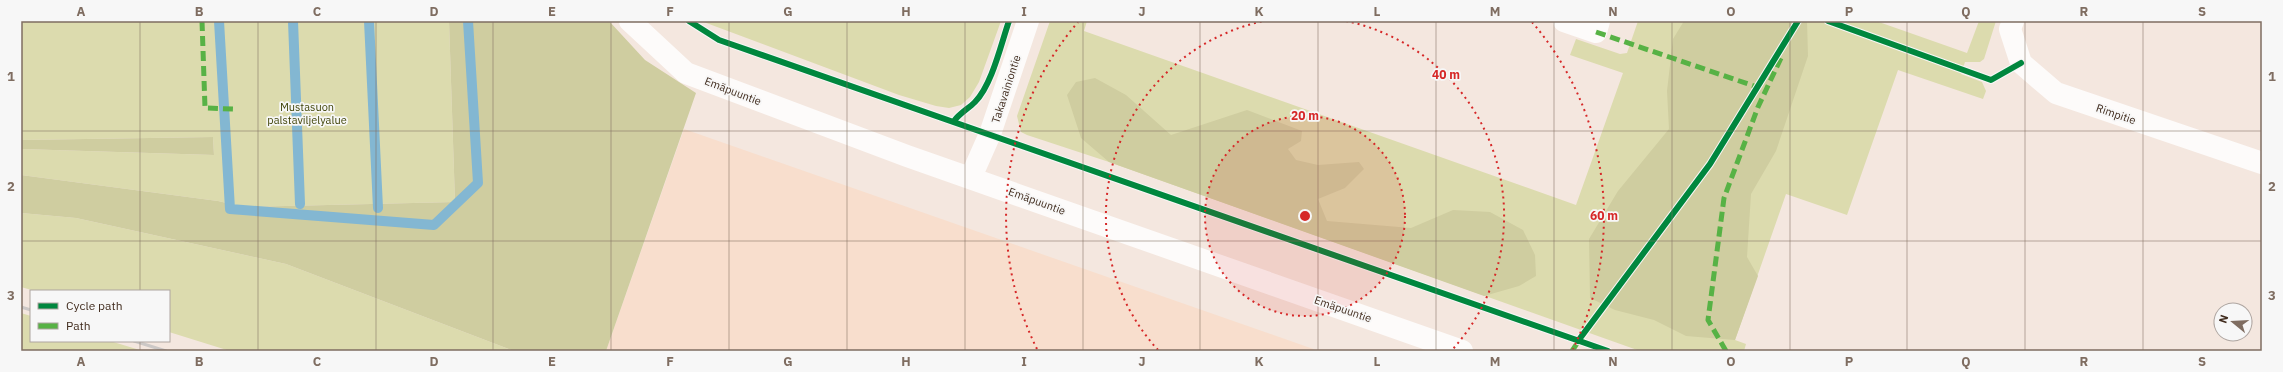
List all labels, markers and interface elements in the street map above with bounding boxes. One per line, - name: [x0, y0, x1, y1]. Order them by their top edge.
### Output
- text: A: [77, 3, 86, 20]
- text: B: [195, 3, 204, 20]
- text: C: [313, 3, 322, 20]
- text: D: [429, 3, 439, 20]
- text: E: [548, 3, 556, 20]
- text: F: [666, 3, 674, 20]
- text: G: [783, 3, 793, 20]
- text: H: [901, 3, 911, 20]
- text: I: [1021, 3, 1027, 20]
- text: J: [1138, 3, 1146, 20]
- text: K: [1254, 3, 1264, 20]
- text: L: [1374, 3, 1381, 20]
- text: M: [1490, 3, 1500, 20]
- text: N: [1608, 3, 1618, 20]
- text: O: [1726, 3, 1736, 20]
- text: P: [1845, 3, 1854, 20]
- text: Q: [1961, 3, 1971, 20]
- text: R: [2080, 3, 2089, 20]
- text: S: [2198, 3, 2206, 20]
- street label: Takavainiontie: [988, 53, 1024, 125]
- text: 40 m: [1432, 67, 1460, 82]
- text: 1: [7, 68, 15, 85]
- text: 1: [2268, 68, 2276, 85]
- street label: Emäpuuntie: [703, 74, 763, 108]
- park label: Mustasuon palstaviljelyalue: [267, 100, 347, 127]
- street label: Rimpitie: [2094, 101, 2138, 127]
- text: 20 m: [1291, 108, 1319, 123]
- text: 2: [7, 178, 15, 195]
- text: 2: [2268, 178, 2276, 195]
- street label: Emäpuuntie: [1007, 184, 1067, 218]
- text: 60 m: [1590, 208, 1618, 223]
- centre of rings: [1298, 209, 1312, 223]
- text: 3: [7, 287, 15, 304]
- text: 3: [2268, 287, 2276, 304]
- legend: [30, 290, 170, 342]
- street label: Emäpuuntie: [1313, 293, 1373, 325]
- text: Cycle path: [66, 298, 123, 313]
- north arrow: [2213, 302, 2253, 342]
- text: N: [2216, 313, 2231, 325]
- text: Path: [66, 318, 91, 333]
- text: A: [77, 353, 86, 370]
- text: B: [195, 353, 204, 370]
- text: C: [313, 353, 322, 370]
- text: D: [429, 353, 439, 370]
- text: E: [548, 353, 556, 370]
- text: F: [666, 353, 674, 370]
- text: G: [783, 353, 793, 370]
- text: H: [901, 353, 911, 370]
- text: I: [1021, 353, 1027, 370]
- text: J: [1138, 353, 1146, 370]
- text: K: [1254, 353, 1264, 370]
- text: L: [1374, 353, 1381, 370]
- text: M: [1490, 353, 1500, 370]
- text: N: [1608, 353, 1618, 370]
- text: O: [1726, 353, 1736, 370]
- text: P: [1845, 353, 1854, 370]
- text: Q: [1961, 353, 1971, 370]
- text: R: [2080, 353, 2089, 370]
- text: S: [2198, 353, 2206, 370]

